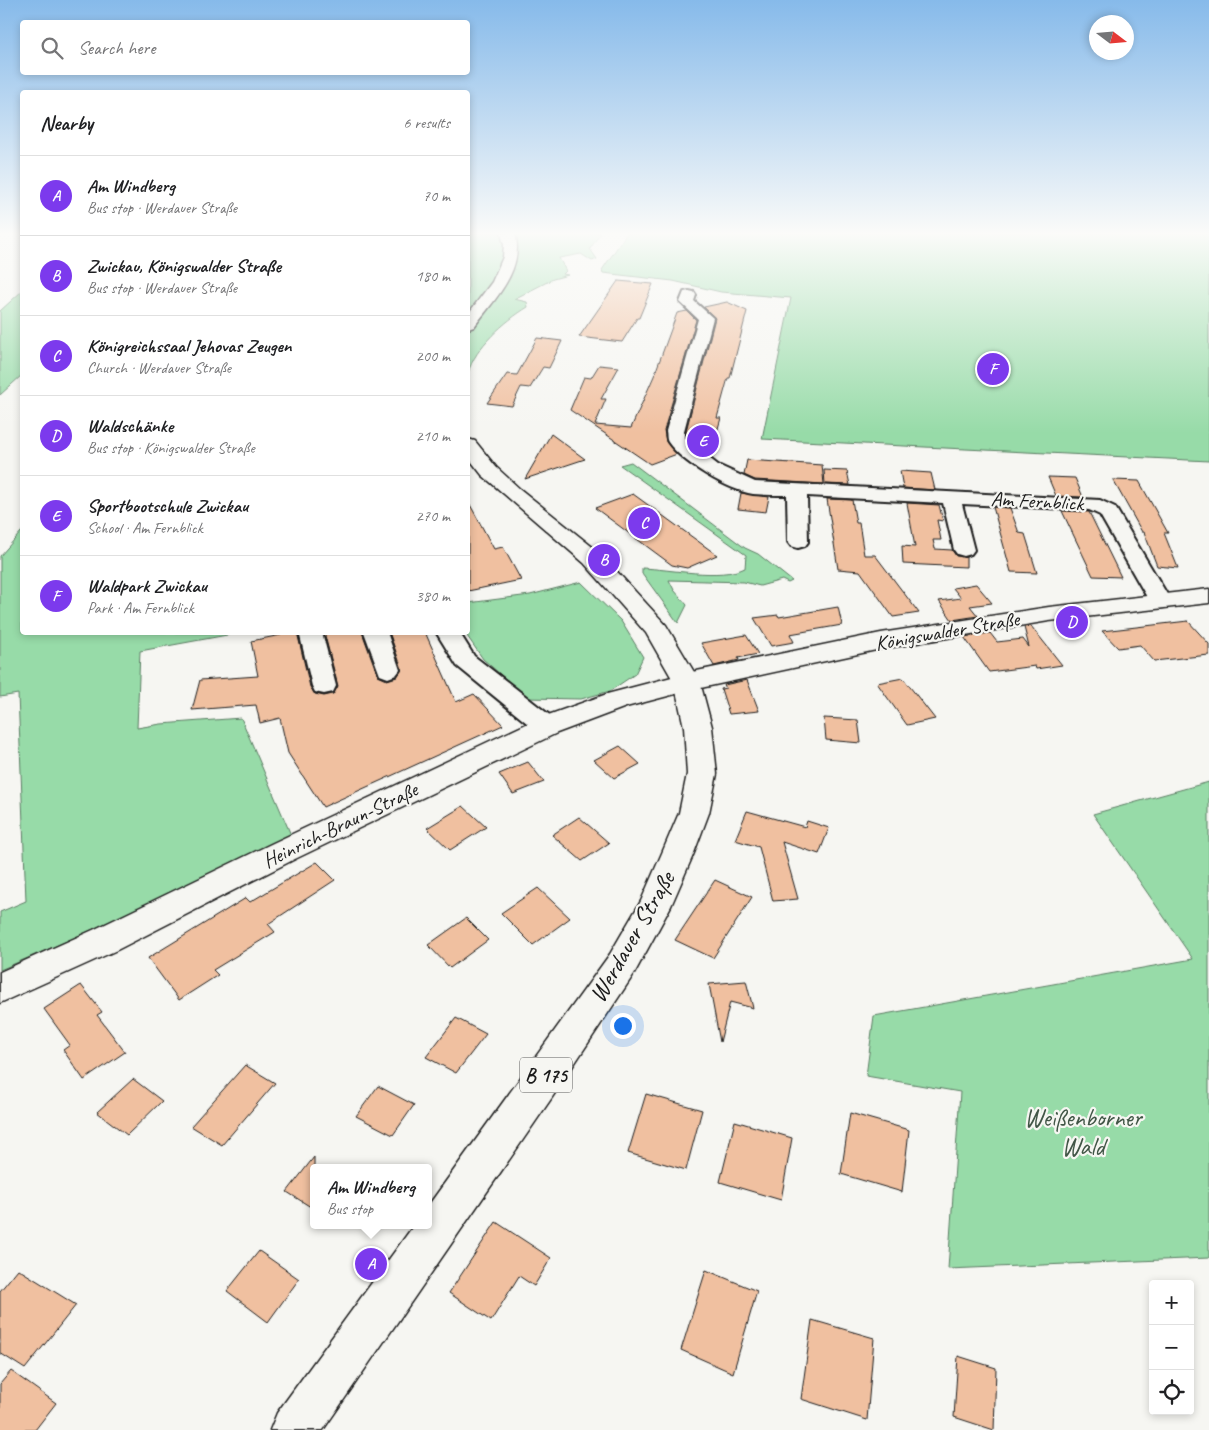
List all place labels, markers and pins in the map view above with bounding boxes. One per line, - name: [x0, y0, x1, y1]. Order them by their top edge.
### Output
- pin: F: [977, 350, 1009, 388]
- pin: E: [687, 422, 719, 460]
- pin: C: [628, 504, 660, 542]
- pin: B: [588, 541, 620, 579]
- pin: D: [1056, 603, 1088, 641]
- pin: A: [355, 1245, 387, 1283]

